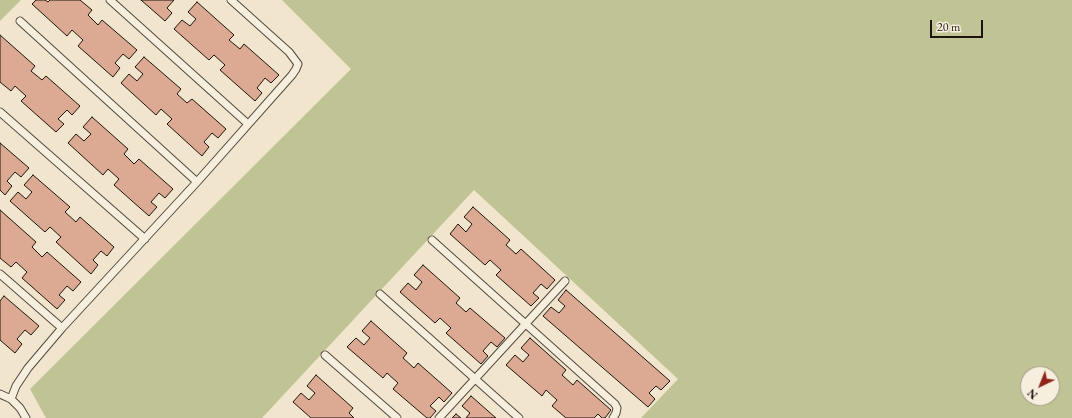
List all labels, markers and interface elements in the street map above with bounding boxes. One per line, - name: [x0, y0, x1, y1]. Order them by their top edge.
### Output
- scale bar: [932, 12, 985, 38]
- text: 20 m: [937, 19, 960, 35]
- north arrow: [1020, 366, 1060, 406]
- text: N: [1024, 386, 1041, 402]

